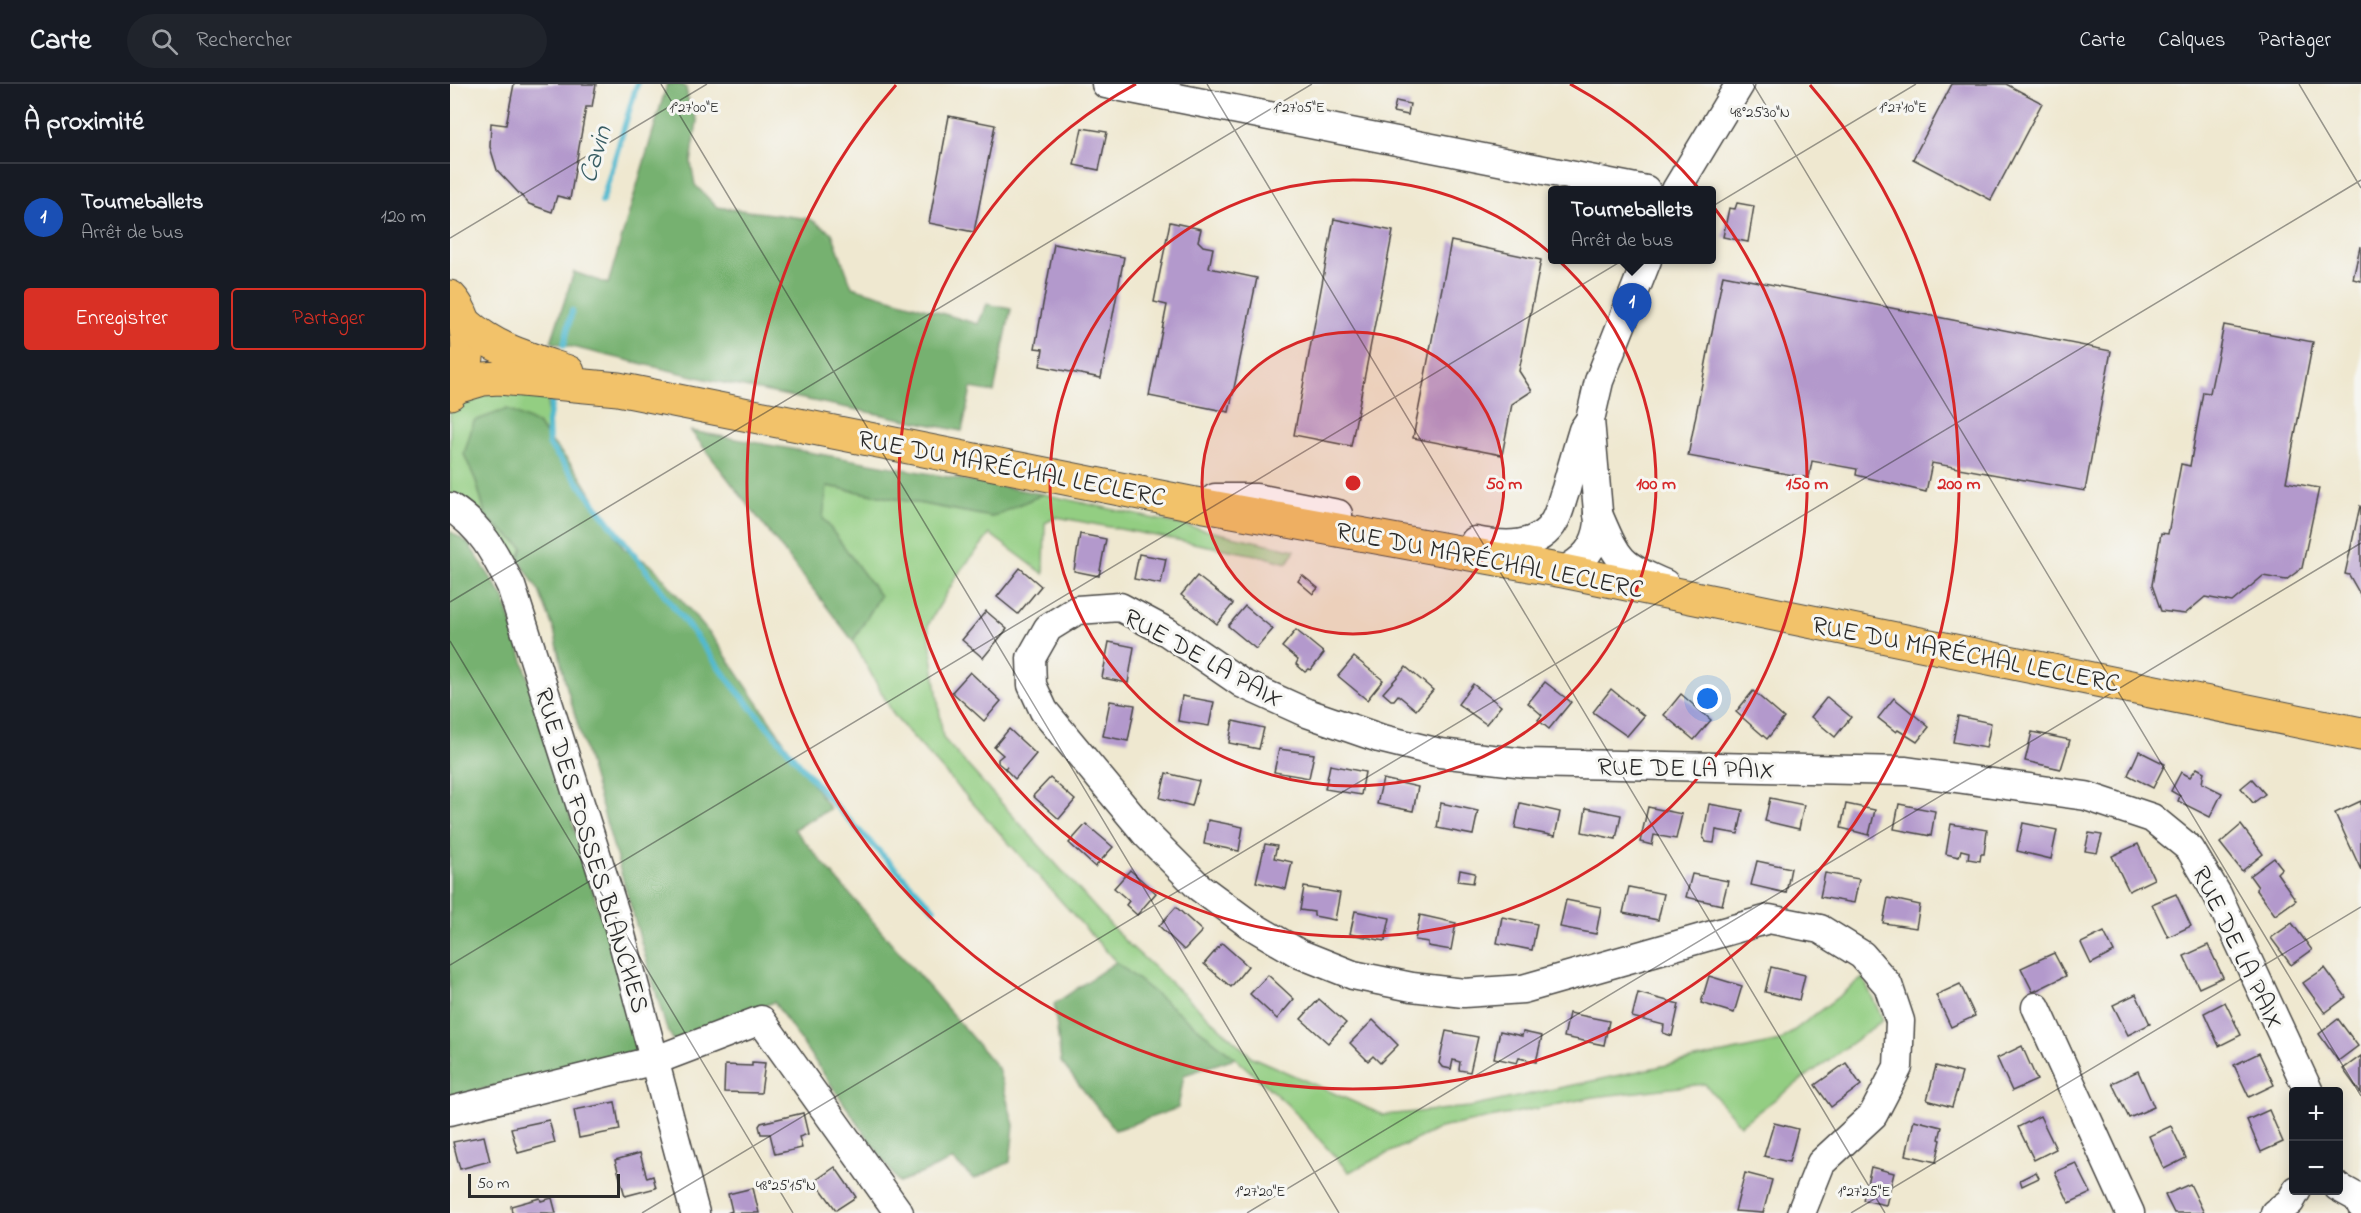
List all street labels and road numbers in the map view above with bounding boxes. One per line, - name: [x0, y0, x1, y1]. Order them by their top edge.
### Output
- street label: RUE DU MARÉCHAL LECLERC: [854, 421, 1168, 518]
- street label: RUE DU MARÉCHAL LECLERC: [1332, 513, 1646, 610]
- street label: RUE DE LA PAIX: [1116, 600, 1289, 719]
- street label: RUE DU MARÉCHAL LECLERC: [1808, 607, 2122, 704]
- street label: RUE DES FOSSES BLANCHES: [523, 684, 658, 1018]
- street label: RUE DE LA PAIX: [1597, 749, 1775, 791]
- street label: RUE DE LA PAIX: [2180, 860, 2292, 1036]

